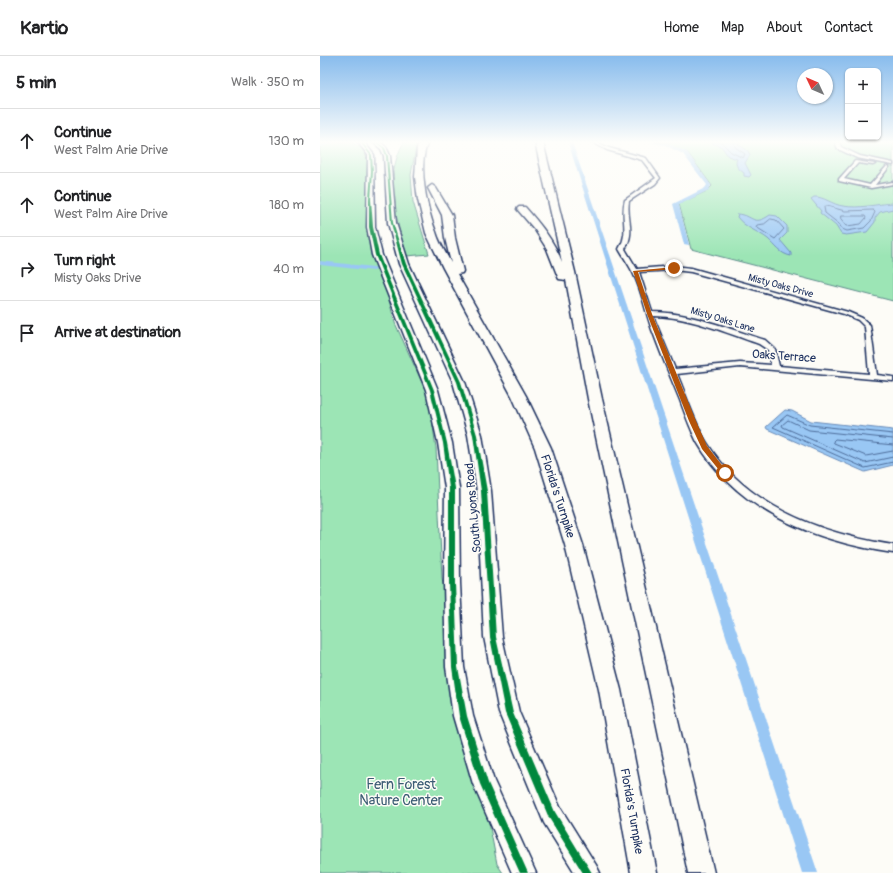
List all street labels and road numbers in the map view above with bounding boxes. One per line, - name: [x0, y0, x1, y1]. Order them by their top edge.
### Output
- street label: Misty Oaks Drive: [747, 271, 815, 300]
- street label: Misty Oaks Lane: [689, 305, 756, 335]
- street label: Oaks Terrace: [751, 347, 817, 366]
- street label: Florida's Turnpike: [537, 453, 578, 540]
- street label: South Lyons Road: [462, 462, 485, 554]
- street label: Florida's Turnpike: [617, 767, 646, 855]

